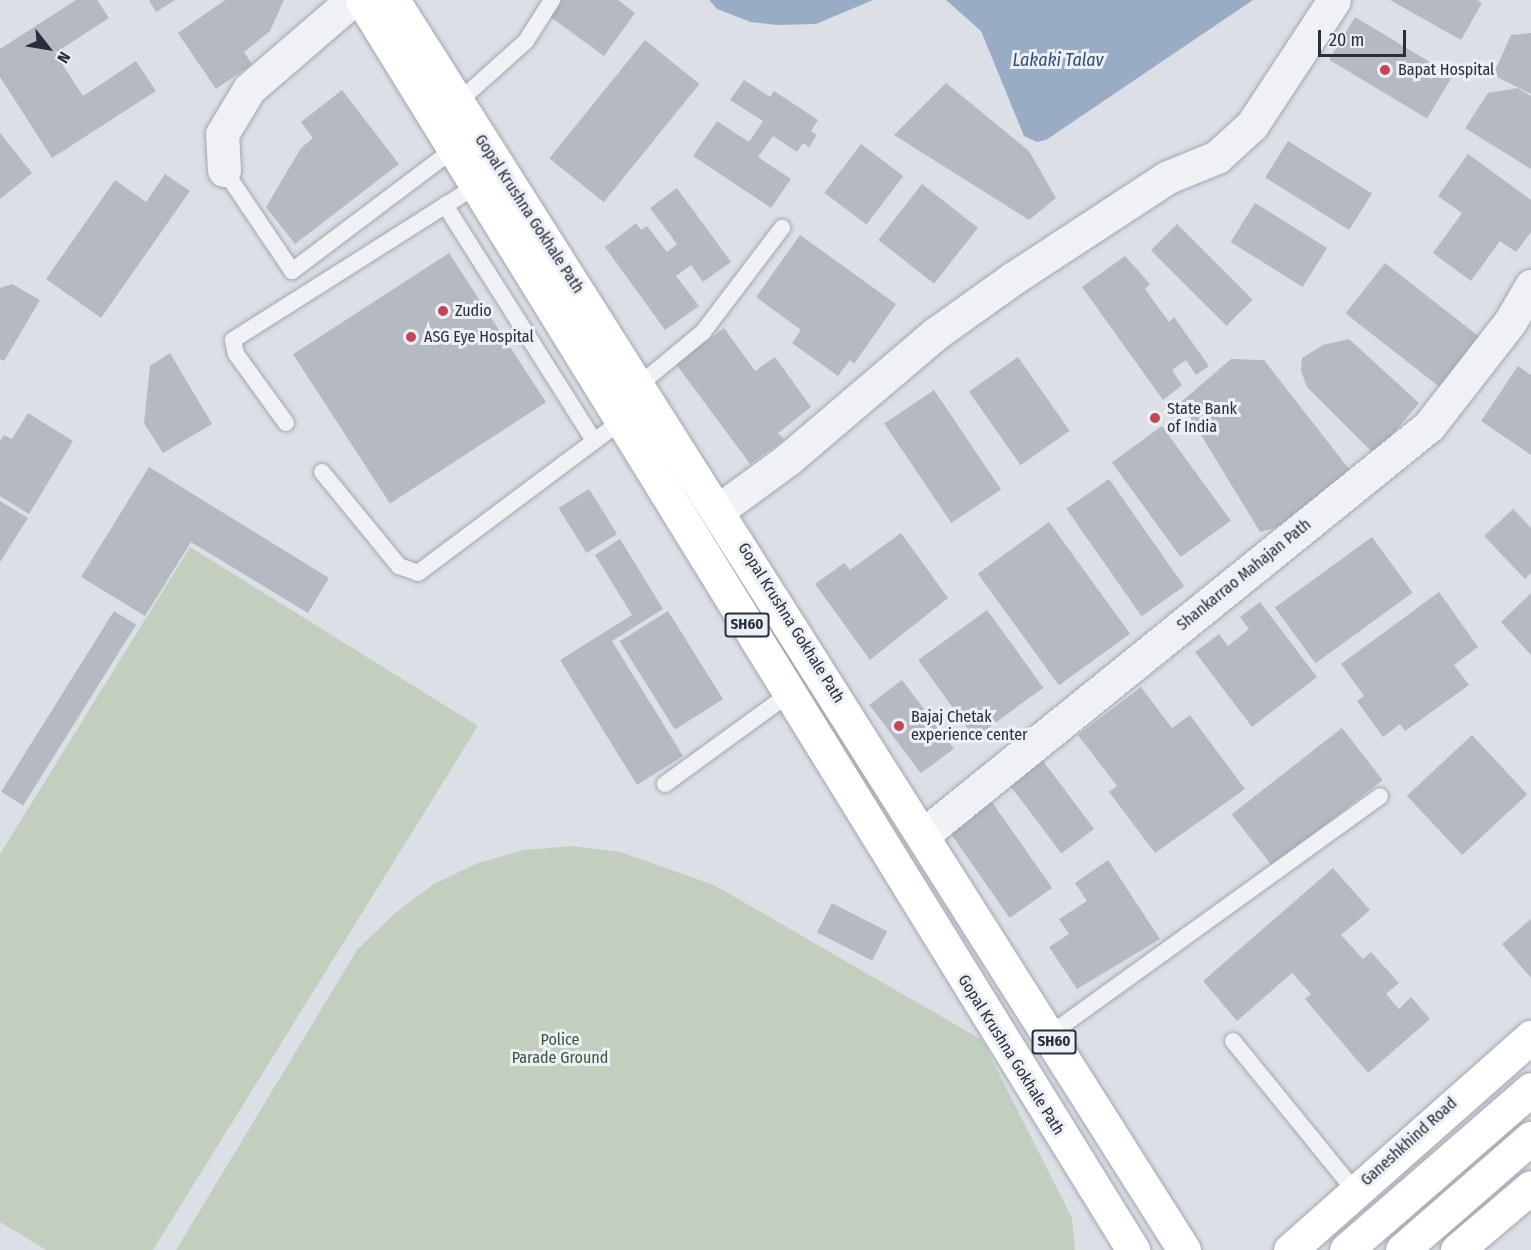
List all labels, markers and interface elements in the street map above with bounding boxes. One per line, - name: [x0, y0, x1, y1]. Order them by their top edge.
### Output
- north arrow: [18, 18, 78, 78]
- scale bar: [1321, 18, 1410, 56]
- text: 20 m: [1329, 29, 1364, 51]
- text: N: [53, 49, 74, 67]
- water label: Lakaki Talav: [1012, 49, 1104, 71]
- place label: Bapat Hospital: [1398, 60, 1494, 80]
- marker: Bapat Hospital: [1376, 61, 1394, 79]
- street label: Gopal Krushna Gokhale Path: [470, 131, 588, 297]
- place label: Zudio: [455, 301, 492, 321]
- marker: Zudio: [436, 304, 450, 318]
- place label: ASG Eye Hospital: [424, 327, 534, 347]
- marker: ASG Eye Hospital: [402, 328, 420, 346]
- place label: State Bank of India: [1167, 399, 1237, 437]
- marker: State Bank of India: [1148, 411, 1162, 425]
- street label: Shankarrao Mahajan Path: [1173, 515, 1315, 635]
- street label: Gopal Krushna Gokhale Path: [734, 539, 848, 707]
- road number: SH60: [724, 613, 770, 637]
- place label: Bajaj Chetak experience center: [911, 707, 1028, 745]
- marker: Bajaj Chetak experience center: [892, 719, 906, 733]
- street label: Gopal Krushna Gokhale Path: [954, 971, 1068, 1139]
- park label: Police Parade Ground: [512, 1030, 608, 1068]
- road number: SH60: [1032, 1030, 1076, 1054]
- street label: Ganeshkhind Road: [1357, 1094, 1461, 1190]

